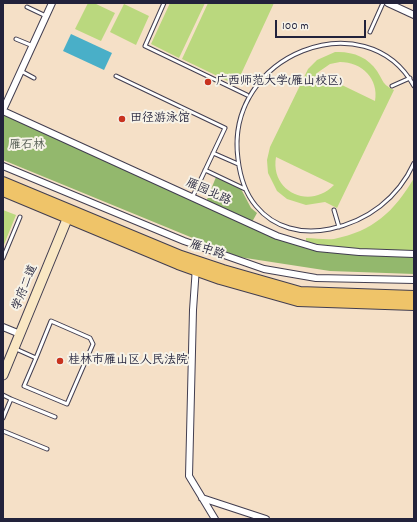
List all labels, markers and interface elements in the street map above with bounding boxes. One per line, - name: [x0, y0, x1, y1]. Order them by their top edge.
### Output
- scale bar: [277, 12, 368, 38]
- text: 100 m: [282, 18, 309, 35]
- place label: 广西师范大学(雁山校区): [216, 75, 342, 89]
- marker: 广西师范大学(雁山校区): [203, 77, 213, 87]
- place label: 田径游泳馆: [130, 112, 190, 126]
- marker: 田径游泳馆: [117, 114, 127, 124]
- park label: 雁石林: [9, 139, 45, 153]
- street label: 雁园北路: [183, 177, 233, 209]
- street label: 雁中路: [188, 238, 226, 264]
- street label: 学府二道: [10, 263, 42, 313]
- place label: 桂林市雁山区人民法院: [68, 354, 188, 368]
- marker: 桂林市雁山区人民法院: [55, 356, 65, 366]

